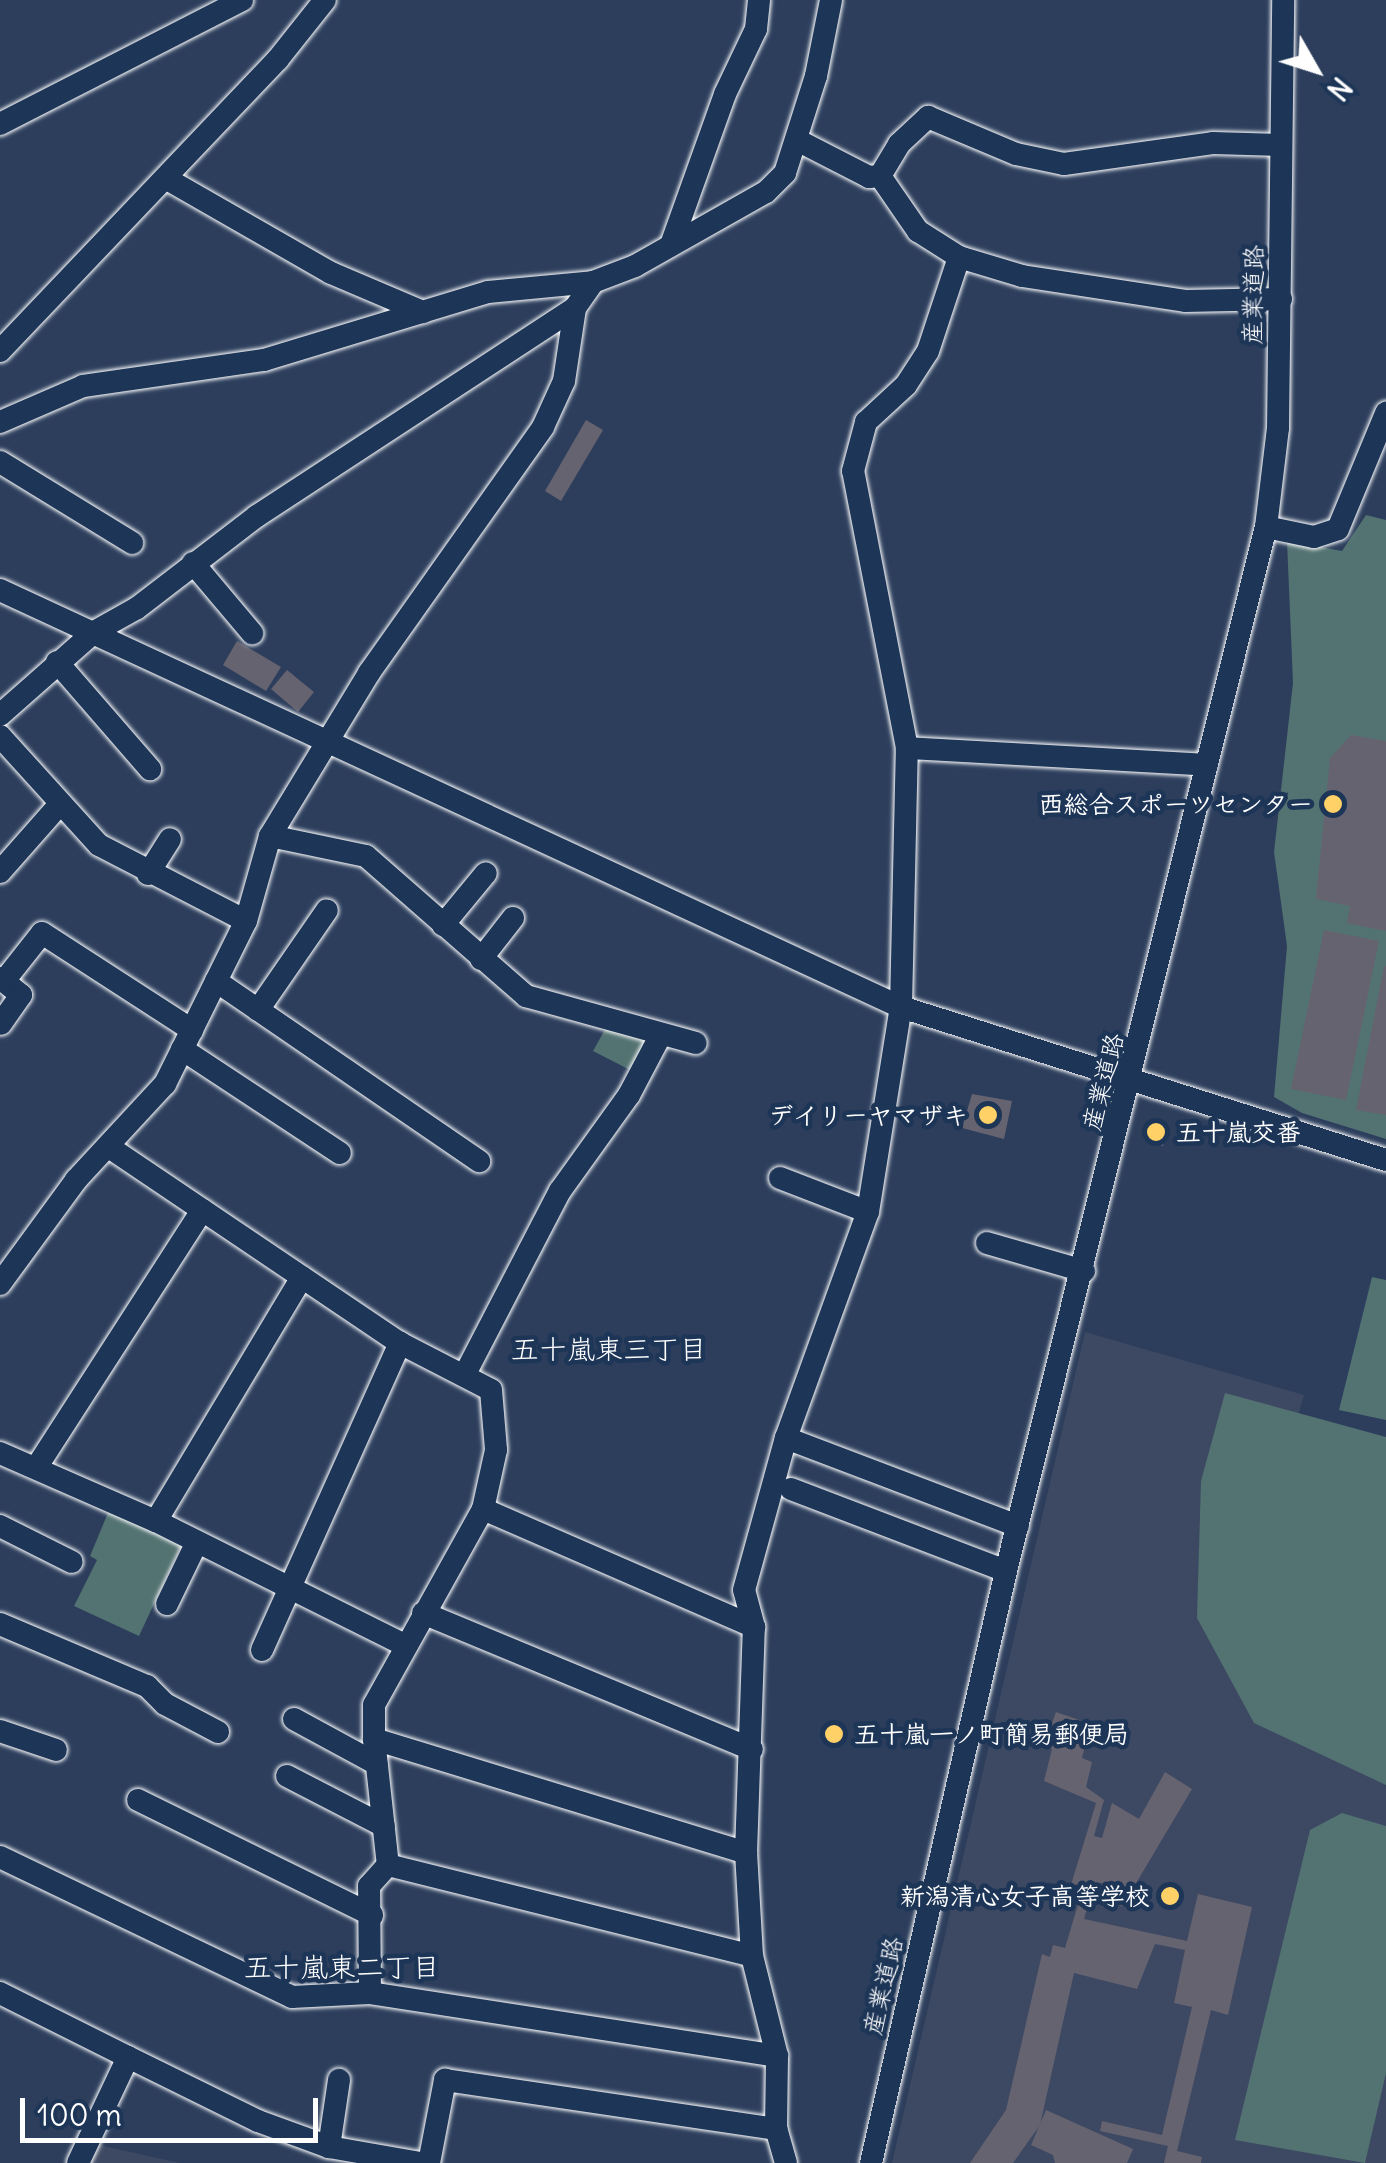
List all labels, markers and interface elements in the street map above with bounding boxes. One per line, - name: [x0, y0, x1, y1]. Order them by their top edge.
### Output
- north arrow: [1266, 20, 1366, 120]
- text: N: [1319, 70, 1359, 108]
- street label: 産業道路: [1237, 245, 1269, 345]
- place label: 西総合スポーツセンター: [1038, 789, 1313, 819]
- marker: 西総合スポーツセンター: [1322, 793, 1344, 815]
- street label: 産業道路: [1076, 1030, 1130, 1134]
- place label: デイリーヤマザキ: [768, 1100, 968, 1130]
- marker: デイリーヤマザキ: [977, 1104, 999, 1126]
- place label: 五十嵐交番: [1176, 1117, 1301, 1147]
- marker: 五十嵐交番: [1145, 1121, 1167, 1143]
- district label: 五十嵐東三丁目: [511, 1332, 707, 1366]
- place label: 五十嵐一ノ町簡易郵便局: [854, 1719, 1129, 1749]
- marker: 五十嵐一ノ町簡易郵便局: [823, 1723, 845, 1745]
- place label: 新潟清心女子高等学校: [900, 1881, 1150, 1911]
- marker: 新潟清心女子高等学校: [1159, 1885, 1181, 1907]
- street label: 産業道路: [857, 1934, 909, 2038]
- district label: 五十嵐東二丁目: [244, 1950, 440, 1984]
- scale bar: [25, 2078, 322, 2140]
- text: 100 m: [37, 2096, 122, 2134]

